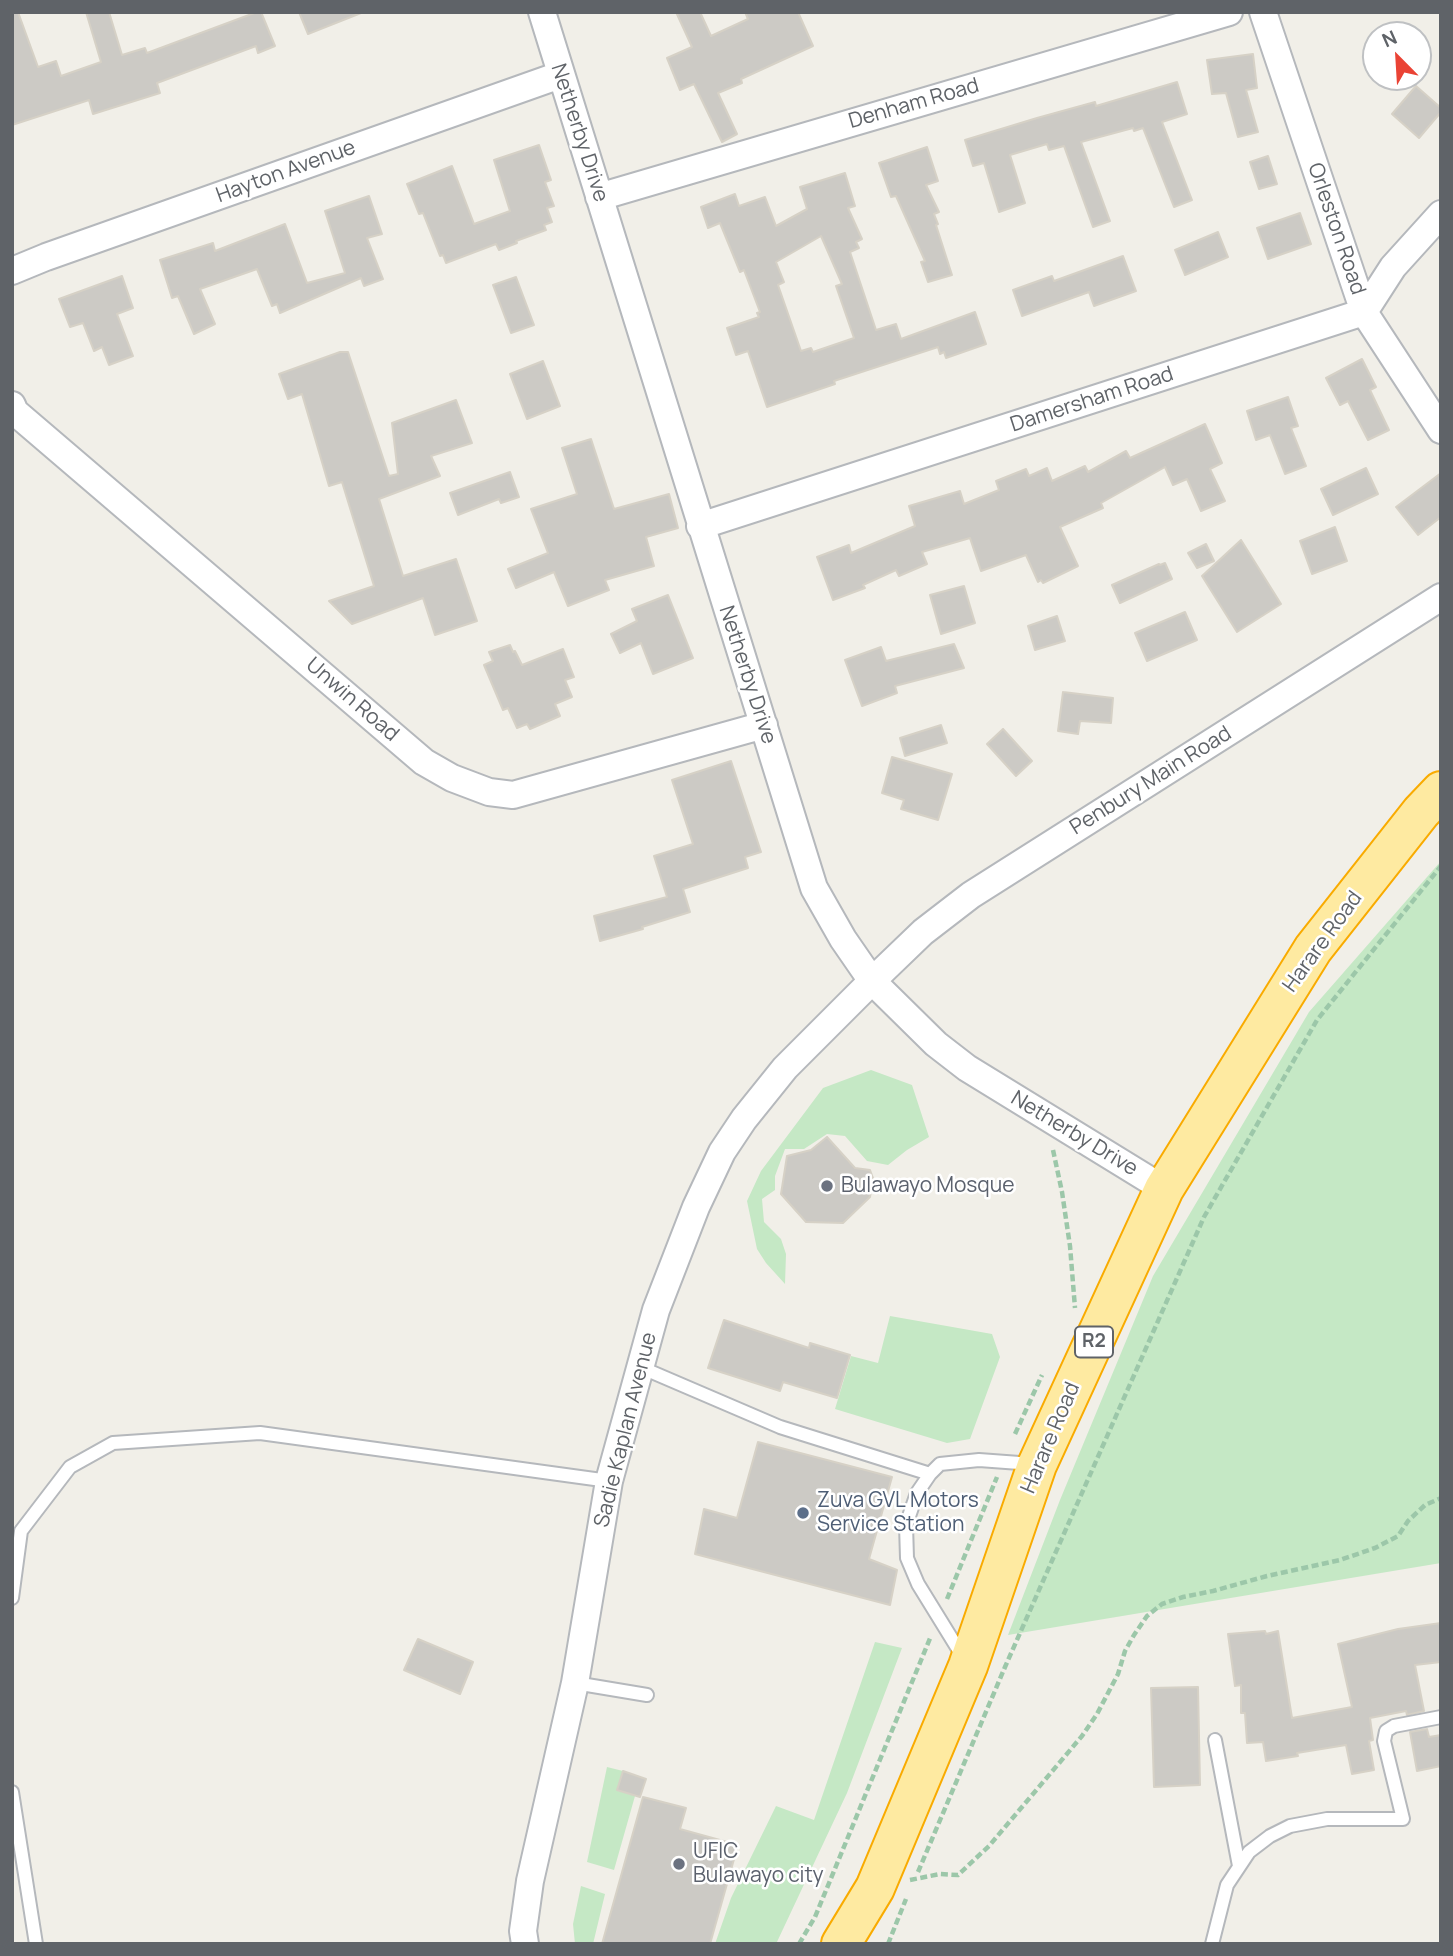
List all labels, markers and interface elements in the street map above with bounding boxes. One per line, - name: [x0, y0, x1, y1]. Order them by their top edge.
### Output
- north arrow: [1362, 21, 1432, 91]
- text: N: [1378, 24, 1401, 53]
- street label: Netherby Drive: [545, 61, 613, 205]
- street label: Denham Road: [846, 73, 982, 135]
- street label: Hayton Avenue: [213, 135, 359, 209]
- street label: Orleston Road: [1302, 160, 1370, 298]
- street label: Damersham Road: [1007, 362, 1177, 438]
- street label: Netherby Drive: [713, 603, 781, 747]
- street label: Unwin Road: [300, 653, 404, 747]
- street label: Penbury Main Road: [1066, 721, 1236, 841]
- street label: Harare Road: [1278, 887, 1368, 997]
- street label: Netherby Drive: [1006, 1086, 1142, 1182]
- place label: Bulawayo Mosque: [841, 1173, 1014, 1199]
- marker: Bulawayo Mosque: [819, 1178, 835, 1194]
- road number: R2: [1075, 1326, 1113, 1358]
- street label: Sadie Kaplan Avenue: [590, 1330, 662, 1530]
- street label: Harare Road: [1016, 1379, 1086, 1497]
- place label: Zuva GVL Motors Service Station: [817, 1488, 979, 1538]
- marker: Zuva GVL Motors Service Station: [795, 1505, 811, 1521]
- place label: UFIC Bulawayo city: [693, 1839, 824, 1889]
- marker: UFIC Bulawayo city: [671, 1856, 687, 1872]

